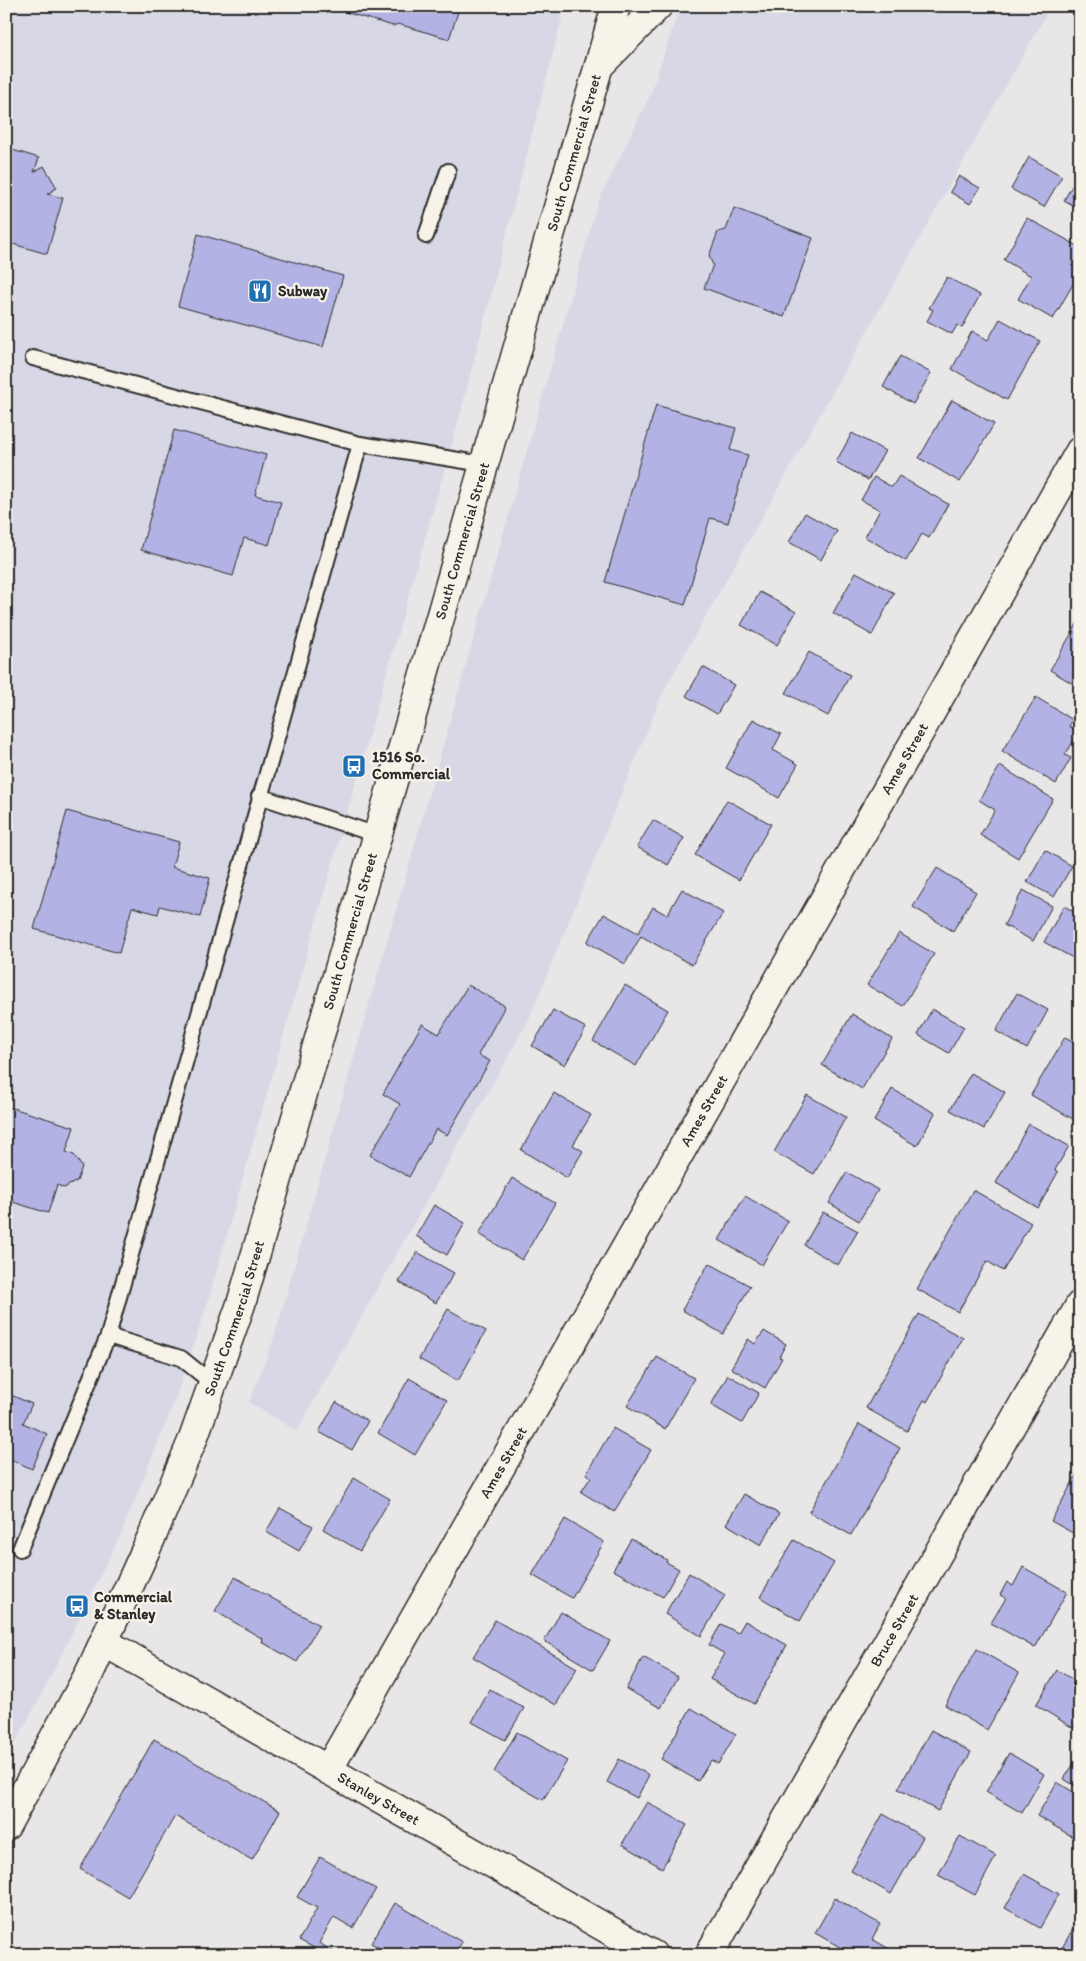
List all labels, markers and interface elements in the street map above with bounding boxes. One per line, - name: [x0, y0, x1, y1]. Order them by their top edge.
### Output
- street label: South Commercial Street: [543, 72, 605, 233]
- restaurant icon: Subway: [247, 278, 273, 304]
- place label: Subway: [278, 282, 328, 301]
- street label: South Commercial Street: [431, 460, 493, 622]
- street label: Ames Street: [877, 719, 932, 798]
- place label: 1516 So. Commercial: [372, 748, 451, 783]
- bus stop icon: 1516 So. Commercial: [341, 753, 367, 779]
- street label: South Commercial Street: [319, 850, 381, 1012]
- street label: Ames Street: [676, 1071, 732, 1150]
- street label: South Commercial Street: [200, 1238, 268, 1398]
- street label: Ames Street: [476, 1423, 531, 1501]
- place label: Commercial & Stanley: [94, 1588, 173, 1624]
- street label: Bruce Street: [866, 1590, 923, 1670]
- bus stop icon: Commercial & Stanley: [64, 1593, 90, 1619]
- street label: Stanley Street: [334, 1768, 423, 1829]

